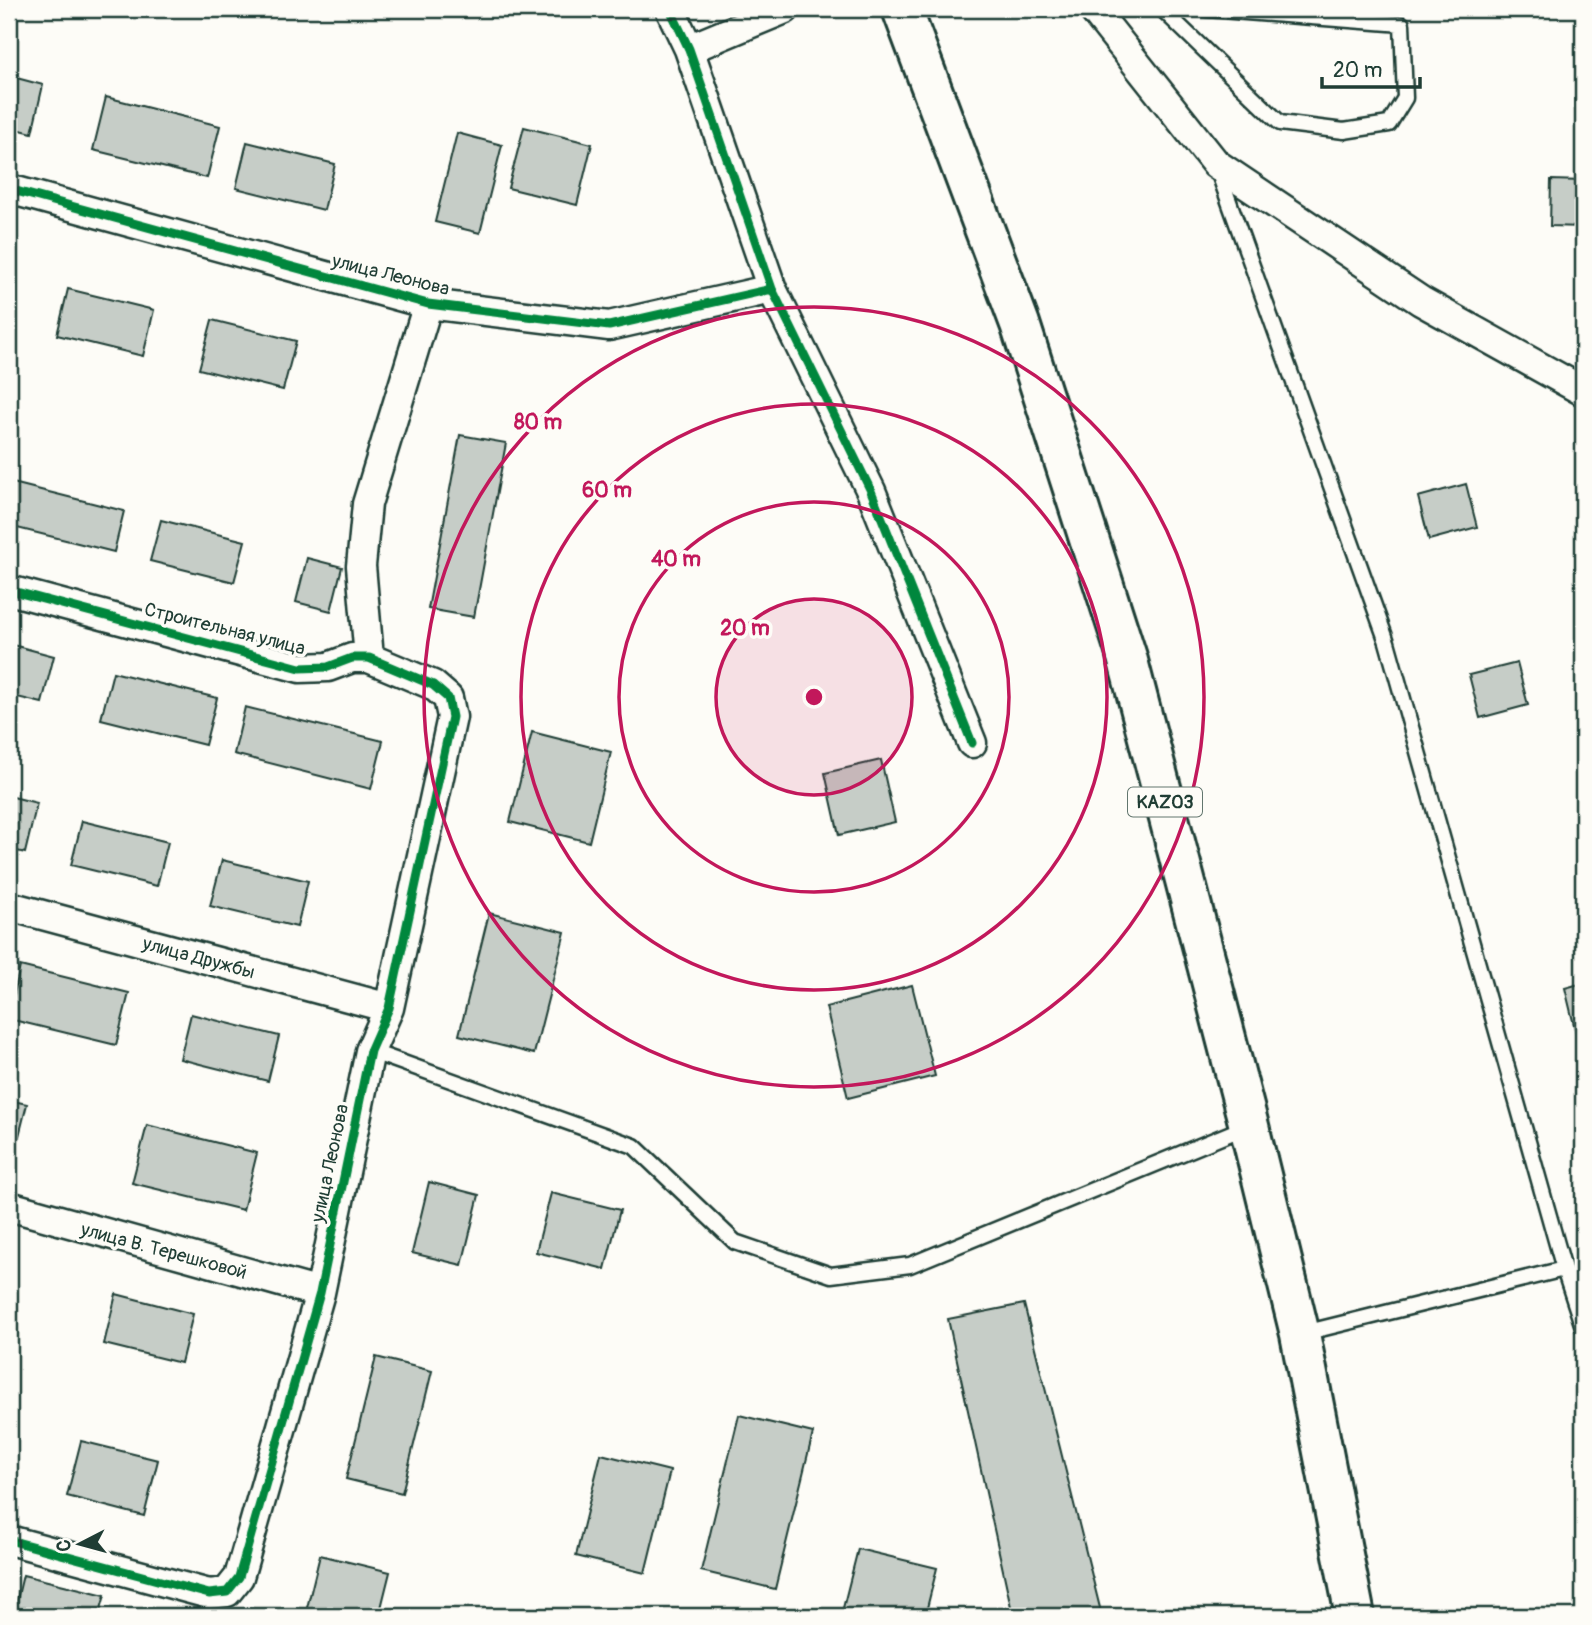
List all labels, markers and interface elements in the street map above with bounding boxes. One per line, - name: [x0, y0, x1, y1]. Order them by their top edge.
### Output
- scale bar: [1322, 46, 1420, 90]
- text: 20 m: [1333, 57, 1382, 84]
- street label: улица Леонова: [329, 249, 452, 301]
- text: 80 m: [514, 409, 562, 436]
- text: 60 m: [582, 477, 632, 504]
- text: 40 m: [651, 546, 701, 573]
- street label: Строительная улица: [142, 597, 308, 661]
- text: 20 m: [720, 615, 770, 642]
- centre of rings: [802, 685, 826, 709]
- road number: KАZ03: [1128, 788, 1202, 816]
- street label: улица Дружбы: [139, 931, 257, 984]
- street label: улица Леонова: [306, 1102, 354, 1226]
- street label: улица В. Терешковой: [77, 1217, 249, 1285]
- north arrow: [46, 1510, 116, 1580]
- text: С: [52, 1538, 77, 1553]

